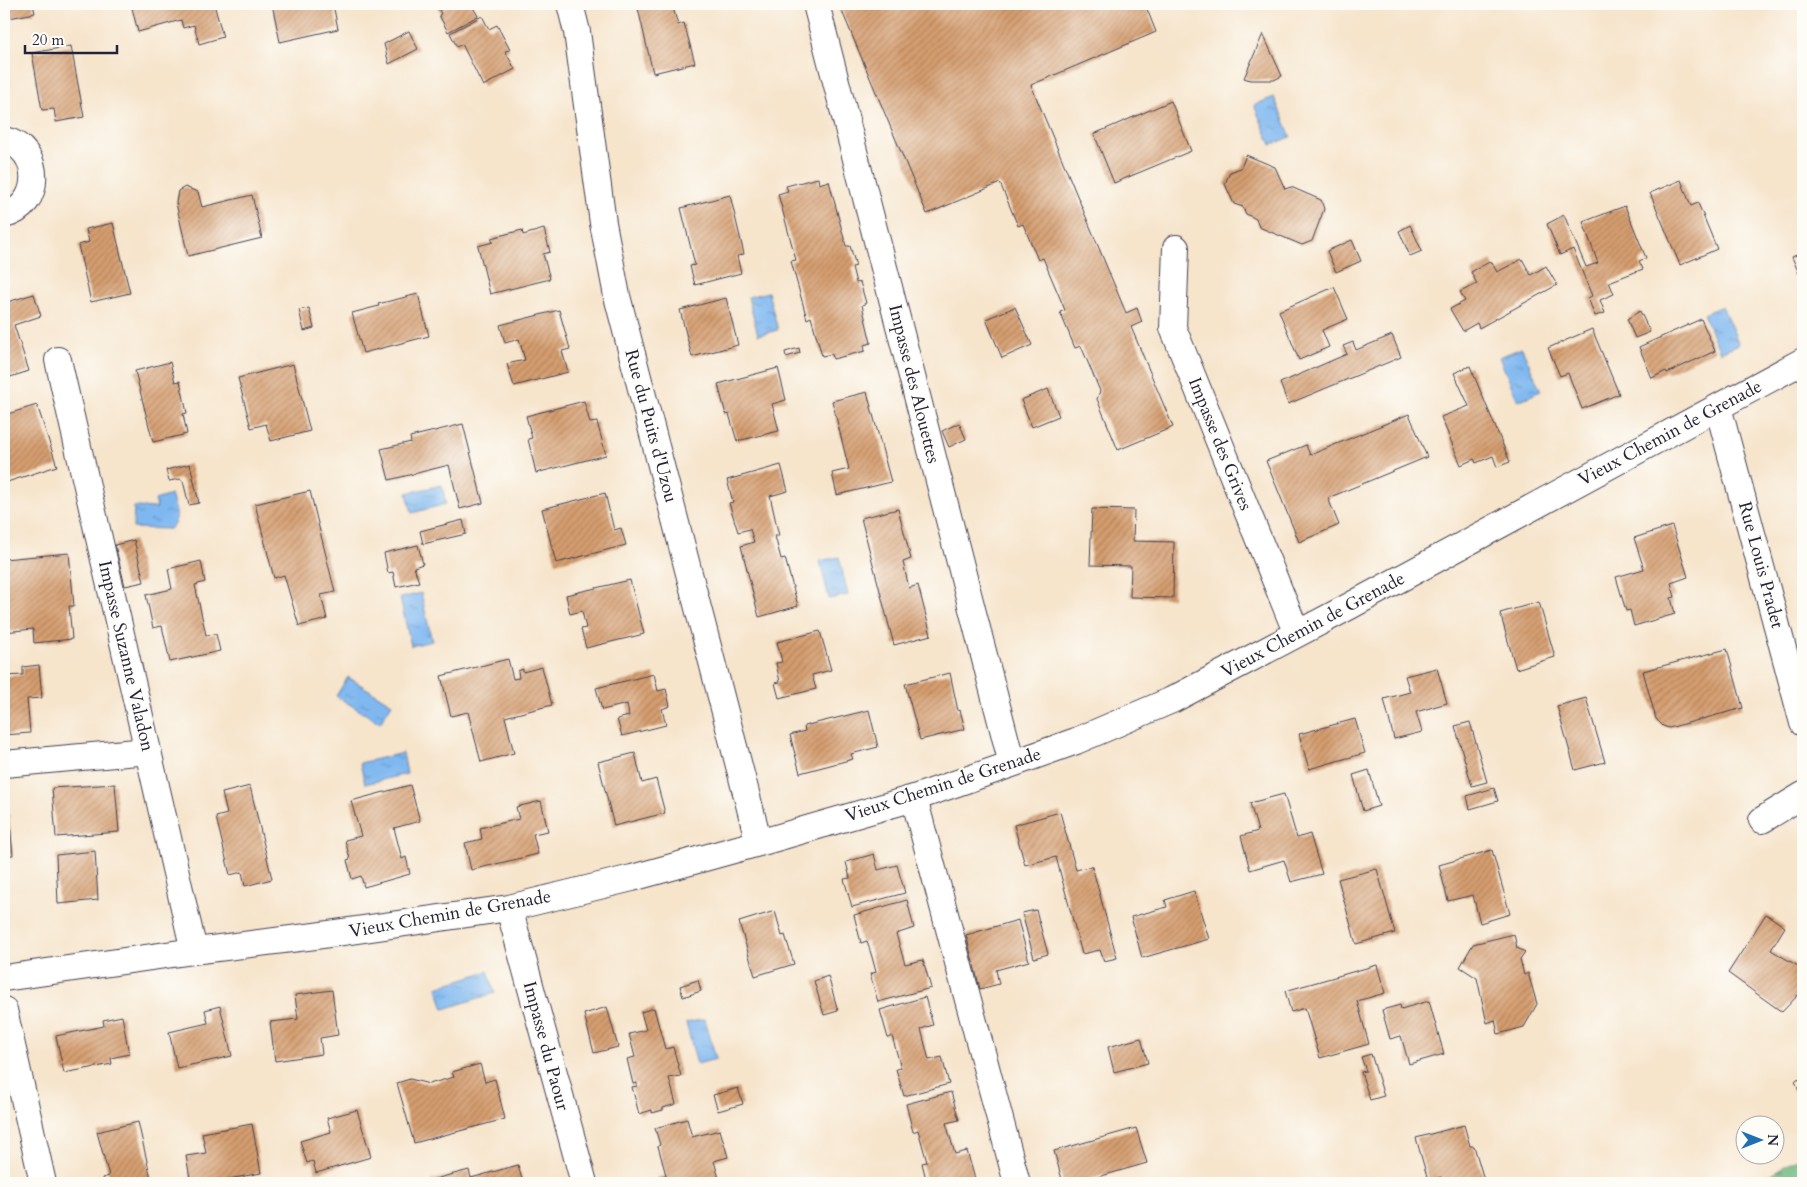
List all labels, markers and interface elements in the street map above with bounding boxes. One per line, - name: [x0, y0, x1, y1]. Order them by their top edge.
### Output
- scale bar: [25, 22, 118, 54]
- text: 20 m: [32, 30, 64, 50]
- street label: Impasse des Alouettes: [882, 302, 946, 466]
- street label: Rue du Puits d'Uzou: [619, 347, 684, 506]
- street label: Impasse des Grives: [1182, 374, 1258, 514]
- street label: Vieux Chemin de Grenade: [1574, 374, 1766, 492]
- street label: Rue Louis Pradet: [1732, 499, 1790, 631]
- street label: Impasse Suzanne Valadon: [92, 558, 160, 754]
- street label: Vieux Chemin de Grenade: [1217, 566, 1409, 684]
- street label: Vieux Chemin de Grenade: [842, 741, 1044, 829]
- street label: Vieux Chemin de Grenade: [347, 884, 553, 944]
- street label: Impasse du Paour: [517, 979, 575, 1114]
- north arrow: [1734, 1114, 1784, 1164]
- text: N: [1763, 1134, 1782, 1146]

